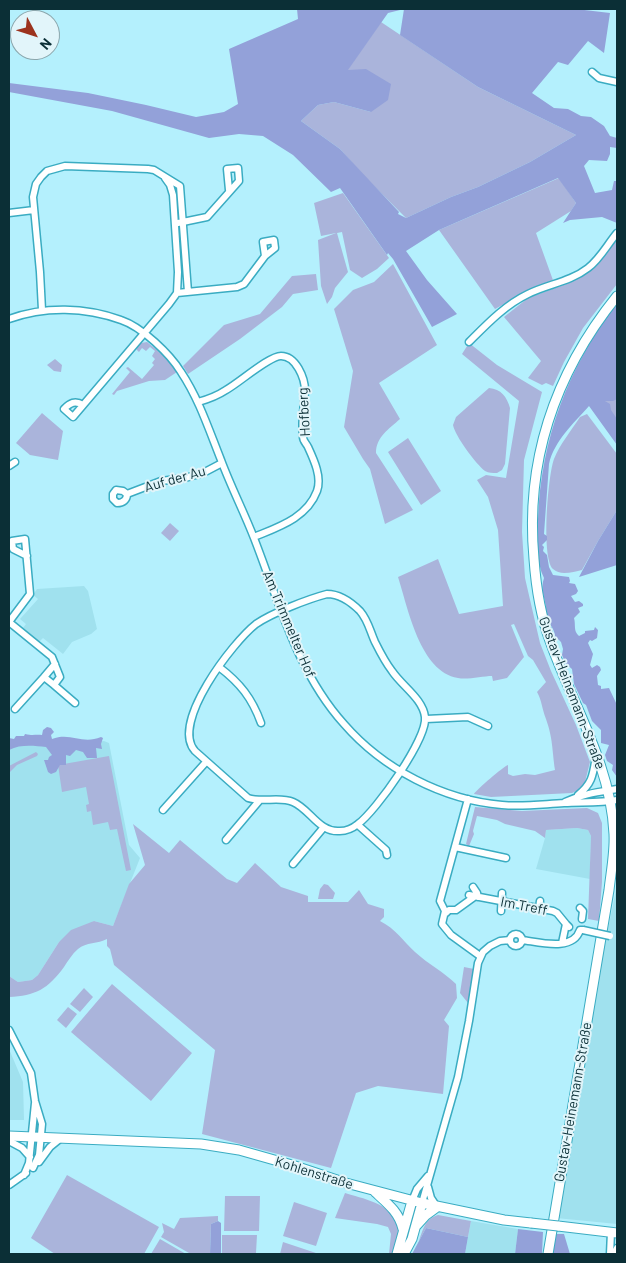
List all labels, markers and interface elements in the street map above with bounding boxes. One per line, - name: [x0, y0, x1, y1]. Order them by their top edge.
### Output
- north arrow: [10, 10, 60, 60]
- text: N: [37, 35, 56, 53]
- street label: Hofberg: [294, 387, 314, 437]
- street label: Auf der Au: [143, 462, 207, 496]
- street label: Am Trimmelter Hof: [259, 568, 319, 680]
- street label: Gustav-Heinemann-Straße: [535, 614, 609, 772]
- street label: Im Treff: [499, 893, 549, 919]
- street label: Gustav-Heinemann-Straße: [551, 1021, 595, 1183]
- street label: Kohlenstraße: [273, 1153, 355, 1193]

